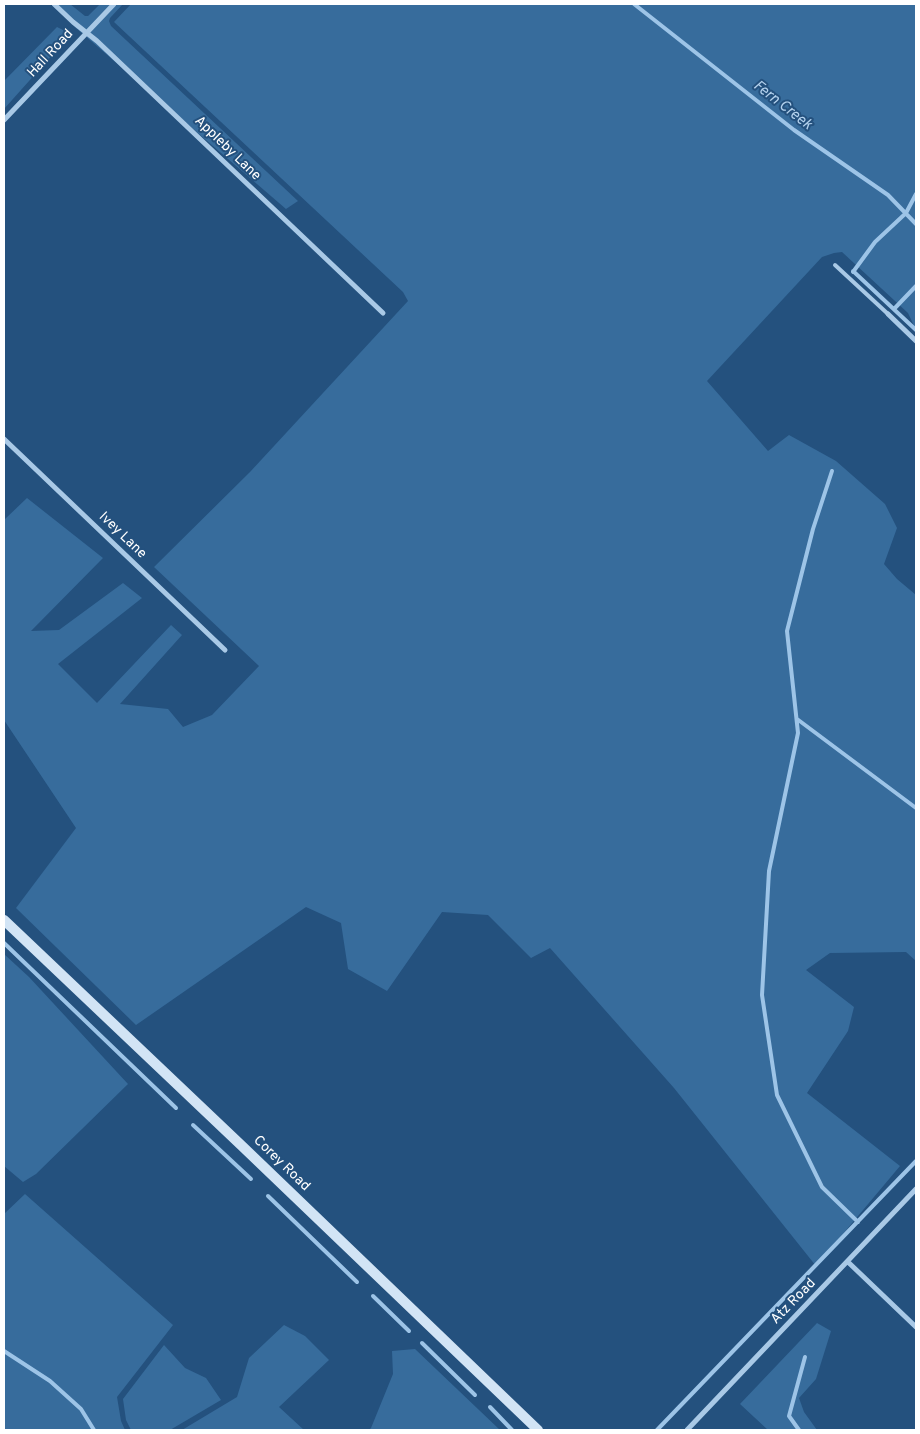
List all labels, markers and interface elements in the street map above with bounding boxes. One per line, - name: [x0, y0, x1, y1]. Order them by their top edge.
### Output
- street label: Hall Road: [24, 26, 78, 82]
- water label: Fern Creek: [749, 77, 815, 135]
- street label: Appleby Lane: [190, 113, 264, 185]
- street label: Ivey Lane: [95, 509, 149, 563]
- street label: Corey Road: [249, 1133, 313, 1195]
- street label: Atz Road: [768, 1276, 820, 1328]

